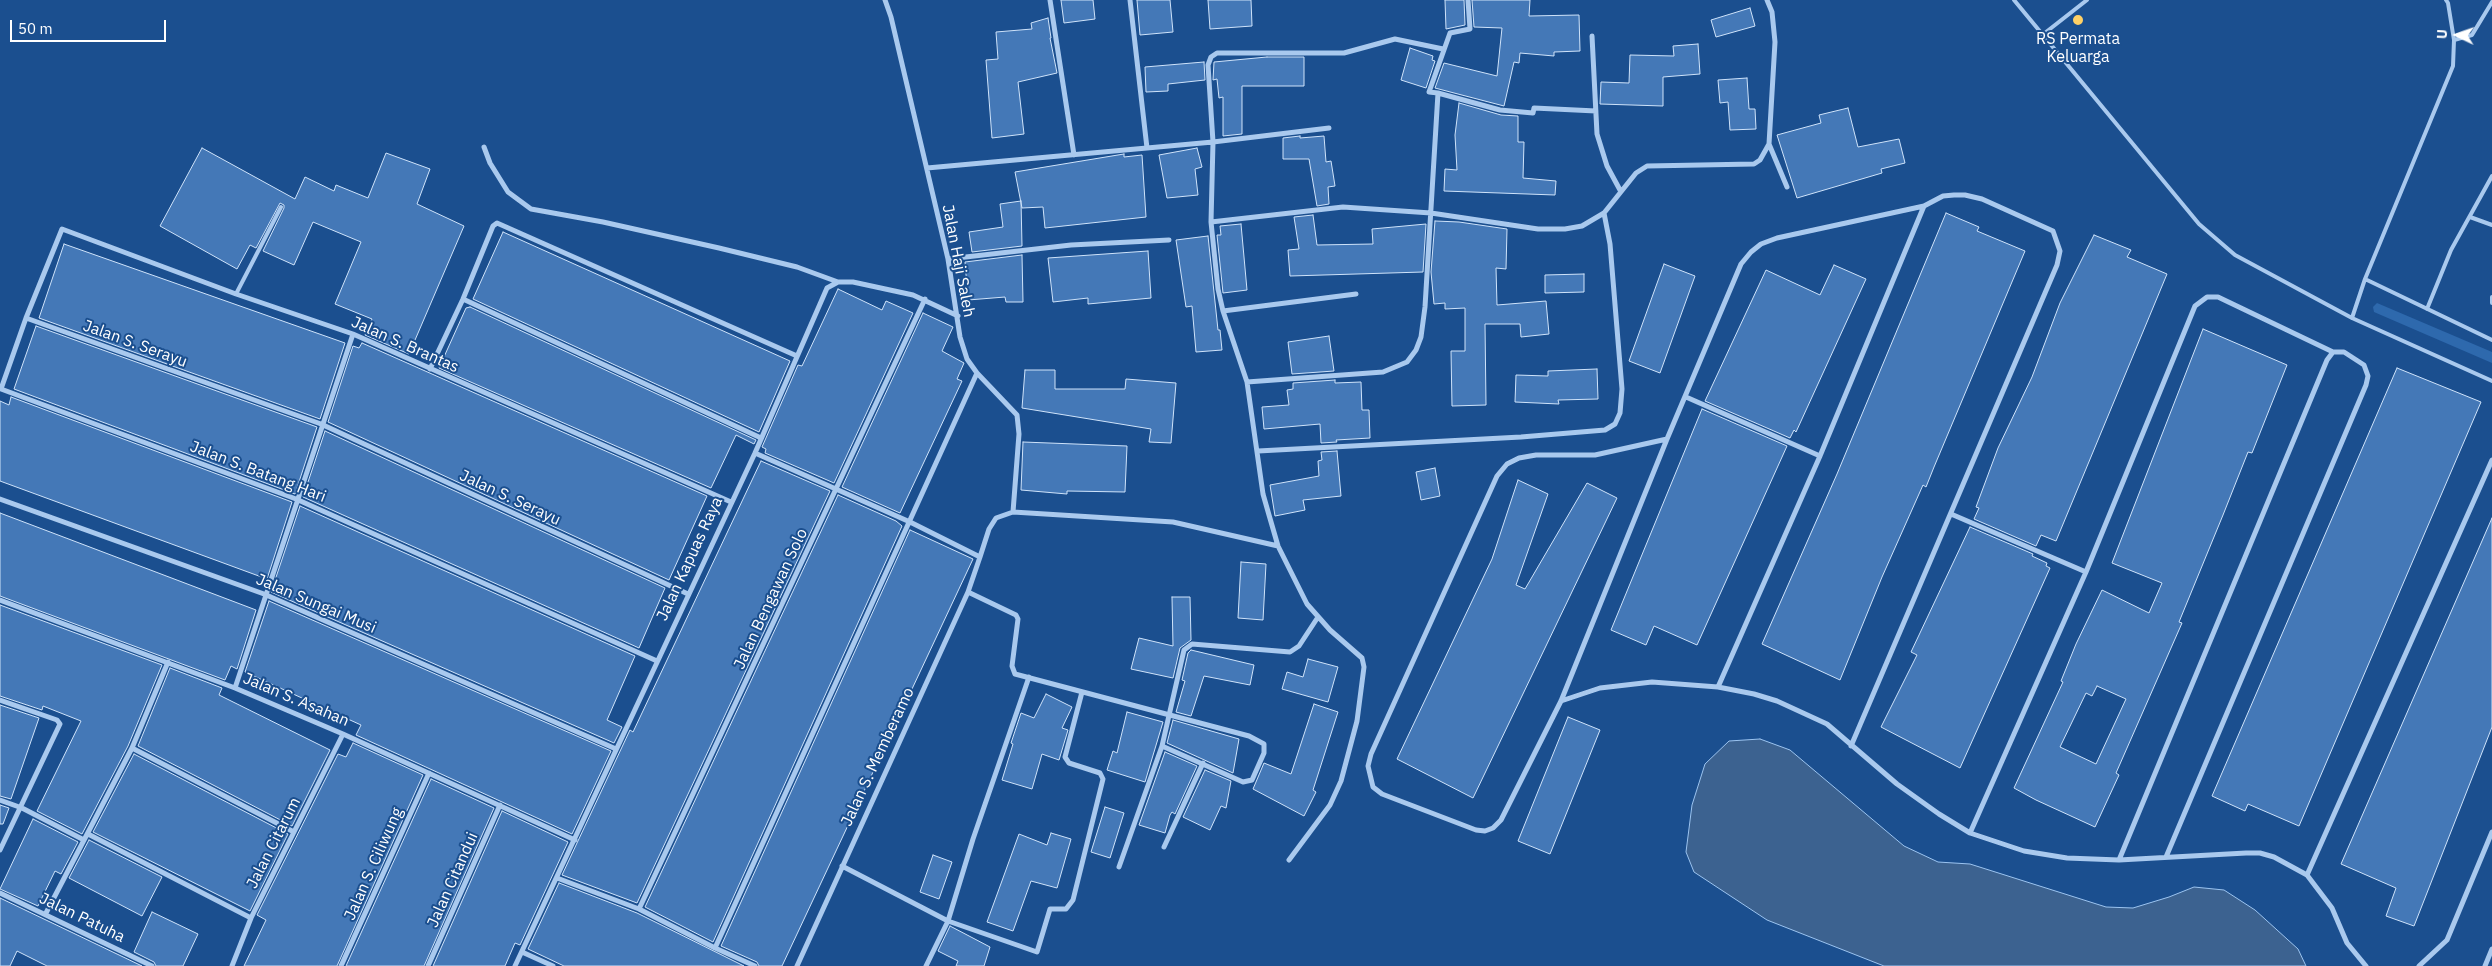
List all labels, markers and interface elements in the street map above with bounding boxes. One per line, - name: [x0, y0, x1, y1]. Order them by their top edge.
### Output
- scale bar: [12, 10, 169, 42]
- north arrow: [2432, 10, 2482, 60]
- marker: RS Permata Keluarga: [2071, 13, 2085, 27]
- text: 50 m: [18, 19, 53, 38]
- place label: RS Permata Keluarga: [2036, 29, 2120, 67]
- text: U: [2433, 29, 2451, 40]
- street label: Jalan Haji Saleh: [938, 203, 978, 319]
- street label: Jalan S. Brantas: [348, 313, 462, 377]
- street label: Jalan S. Serayu: [80, 316, 190, 372]
- street label: Jalan S. Batang Hari: [187, 437, 329, 507]
- street label: Jalan S. Serayu: [456, 466, 564, 530]
- street label: Jalan Kapuas Raya: [653, 494, 727, 624]
- street label: Jalan Bengawan Solo: [730, 526, 812, 672]
- street label: Jalan Sungai Musi: [253, 570, 379, 638]
- street label: Jalan S. Asahan: [240, 669, 352, 731]
- street label: Jalan S. Memberamo: [837, 685, 919, 829]
- street label: Jalan Citarum: [243, 794, 305, 892]
- street label: Jalan S. Ciliwung: [341, 805, 407, 923]
- street label: Jalan Citandui: [423, 829, 483, 931]
- street label: Jalan Patuha: [36, 889, 128, 947]

